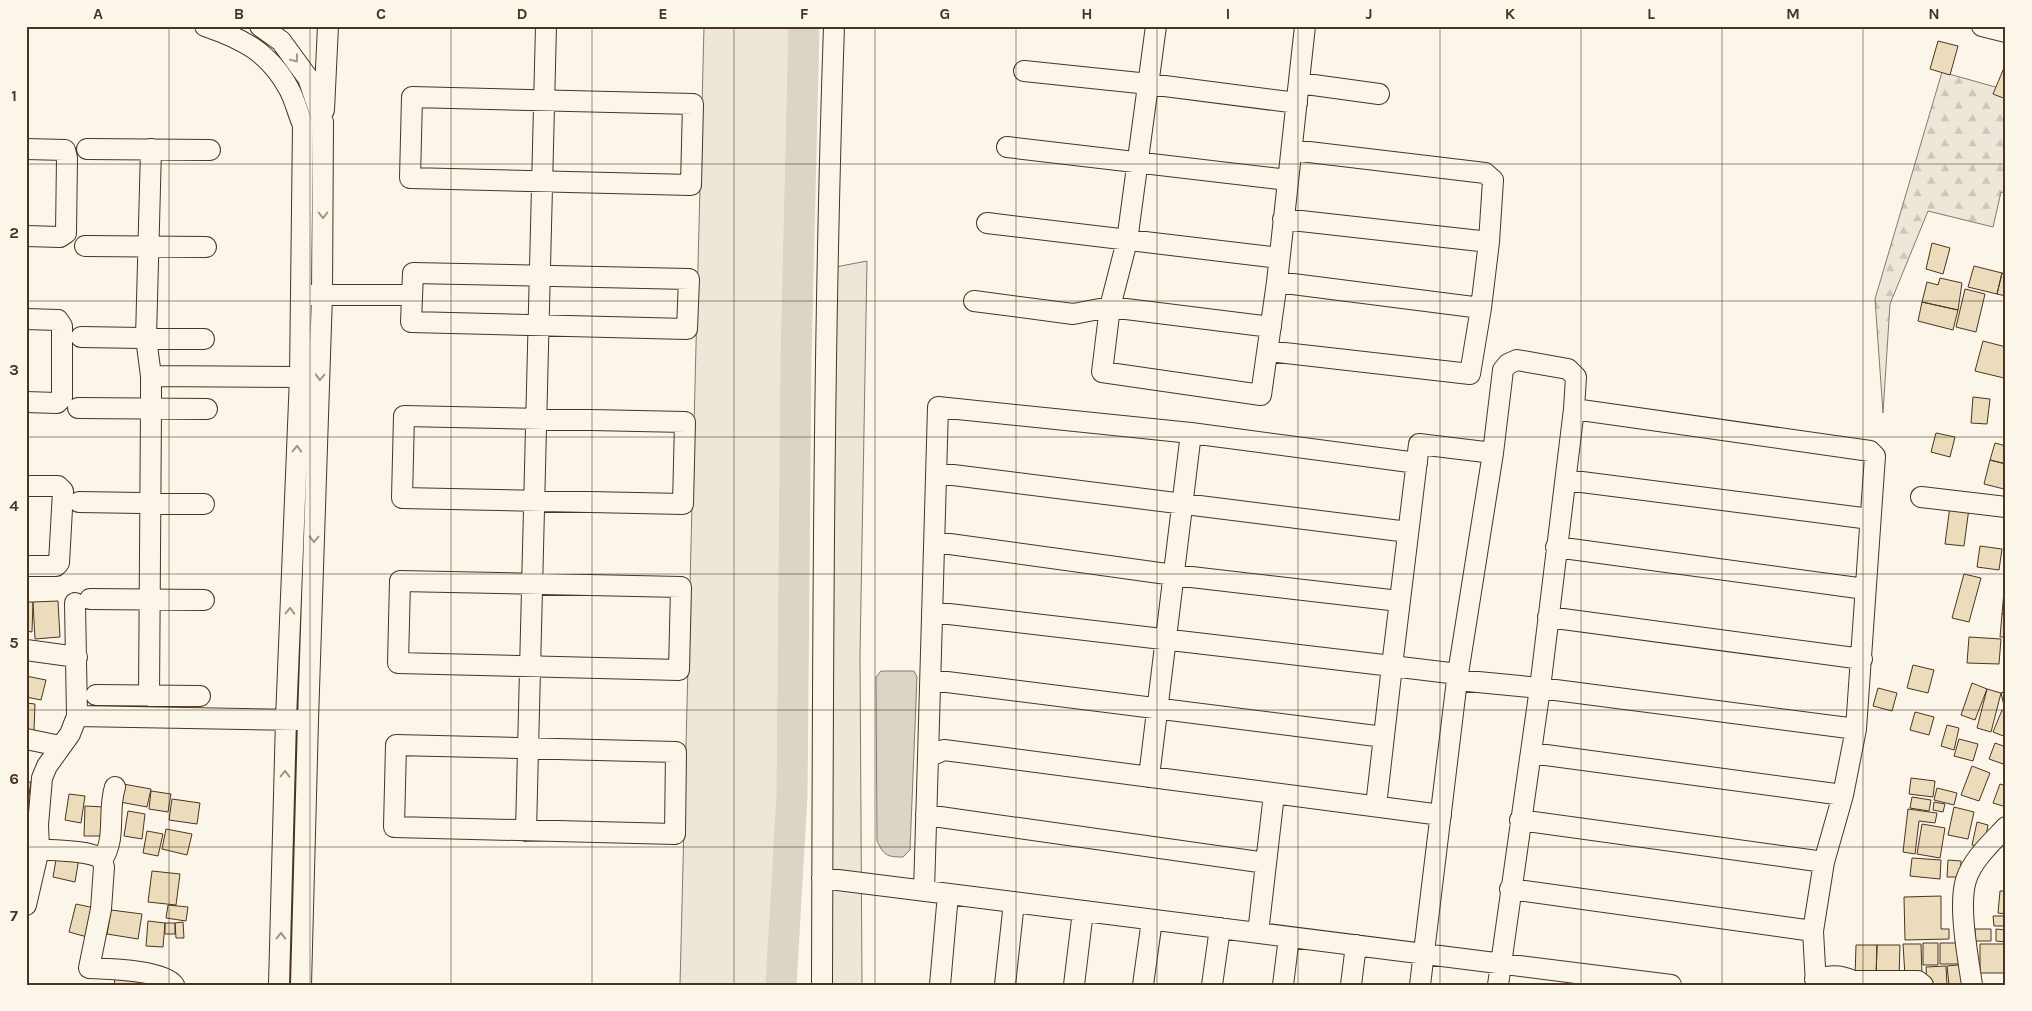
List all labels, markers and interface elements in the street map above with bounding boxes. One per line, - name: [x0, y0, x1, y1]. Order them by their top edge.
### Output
- text: A: [93, 4, 103, 23]
- text: B: [234, 4, 244, 23]
- text: C: [376, 4, 386, 23]
- text: D: [517, 4, 528, 23]
- text: E: [658, 4, 668, 23]
- text: F: [800, 4, 809, 23]
- text: G: [940, 4, 950, 23]
- text: H: [1081, 4, 1093, 23]
- text: I: [1226, 4, 1230, 23]
- text: J: [1365, 4, 1373, 23]
- text: K: [1505, 4, 1516, 23]
- text: L: [1647, 4, 1655, 23]
- text: M: [1786, 4, 1800, 23]
- text: N: [1928, 4, 1940, 23]
- one-way arrow: [289, 53, 297, 62]
- text: 1: [11, 86, 17, 105]
- one-way arrow: [318, 211, 328, 219]
- text: 2: [9, 223, 19, 242]
- text: 3: [9, 360, 19, 379]
- one-way arrow: [314, 373, 325, 381]
- one-way arrow: [292, 445, 303, 453]
- text: 4: [9, 496, 19, 515]
- one-way arrow: [309, 536, 319, 544]
- one-way arrow: [285, 607, 296, 615]
- text: 5: [9, 633, 19, 652]
- text: 6: [9, 769, 19, 788]
- one-way arrow: [279, 769, 290, 777]
- text: 7: [10, 906, 18, 925]
- one-way arrow: [275, 932, 286, 940]

